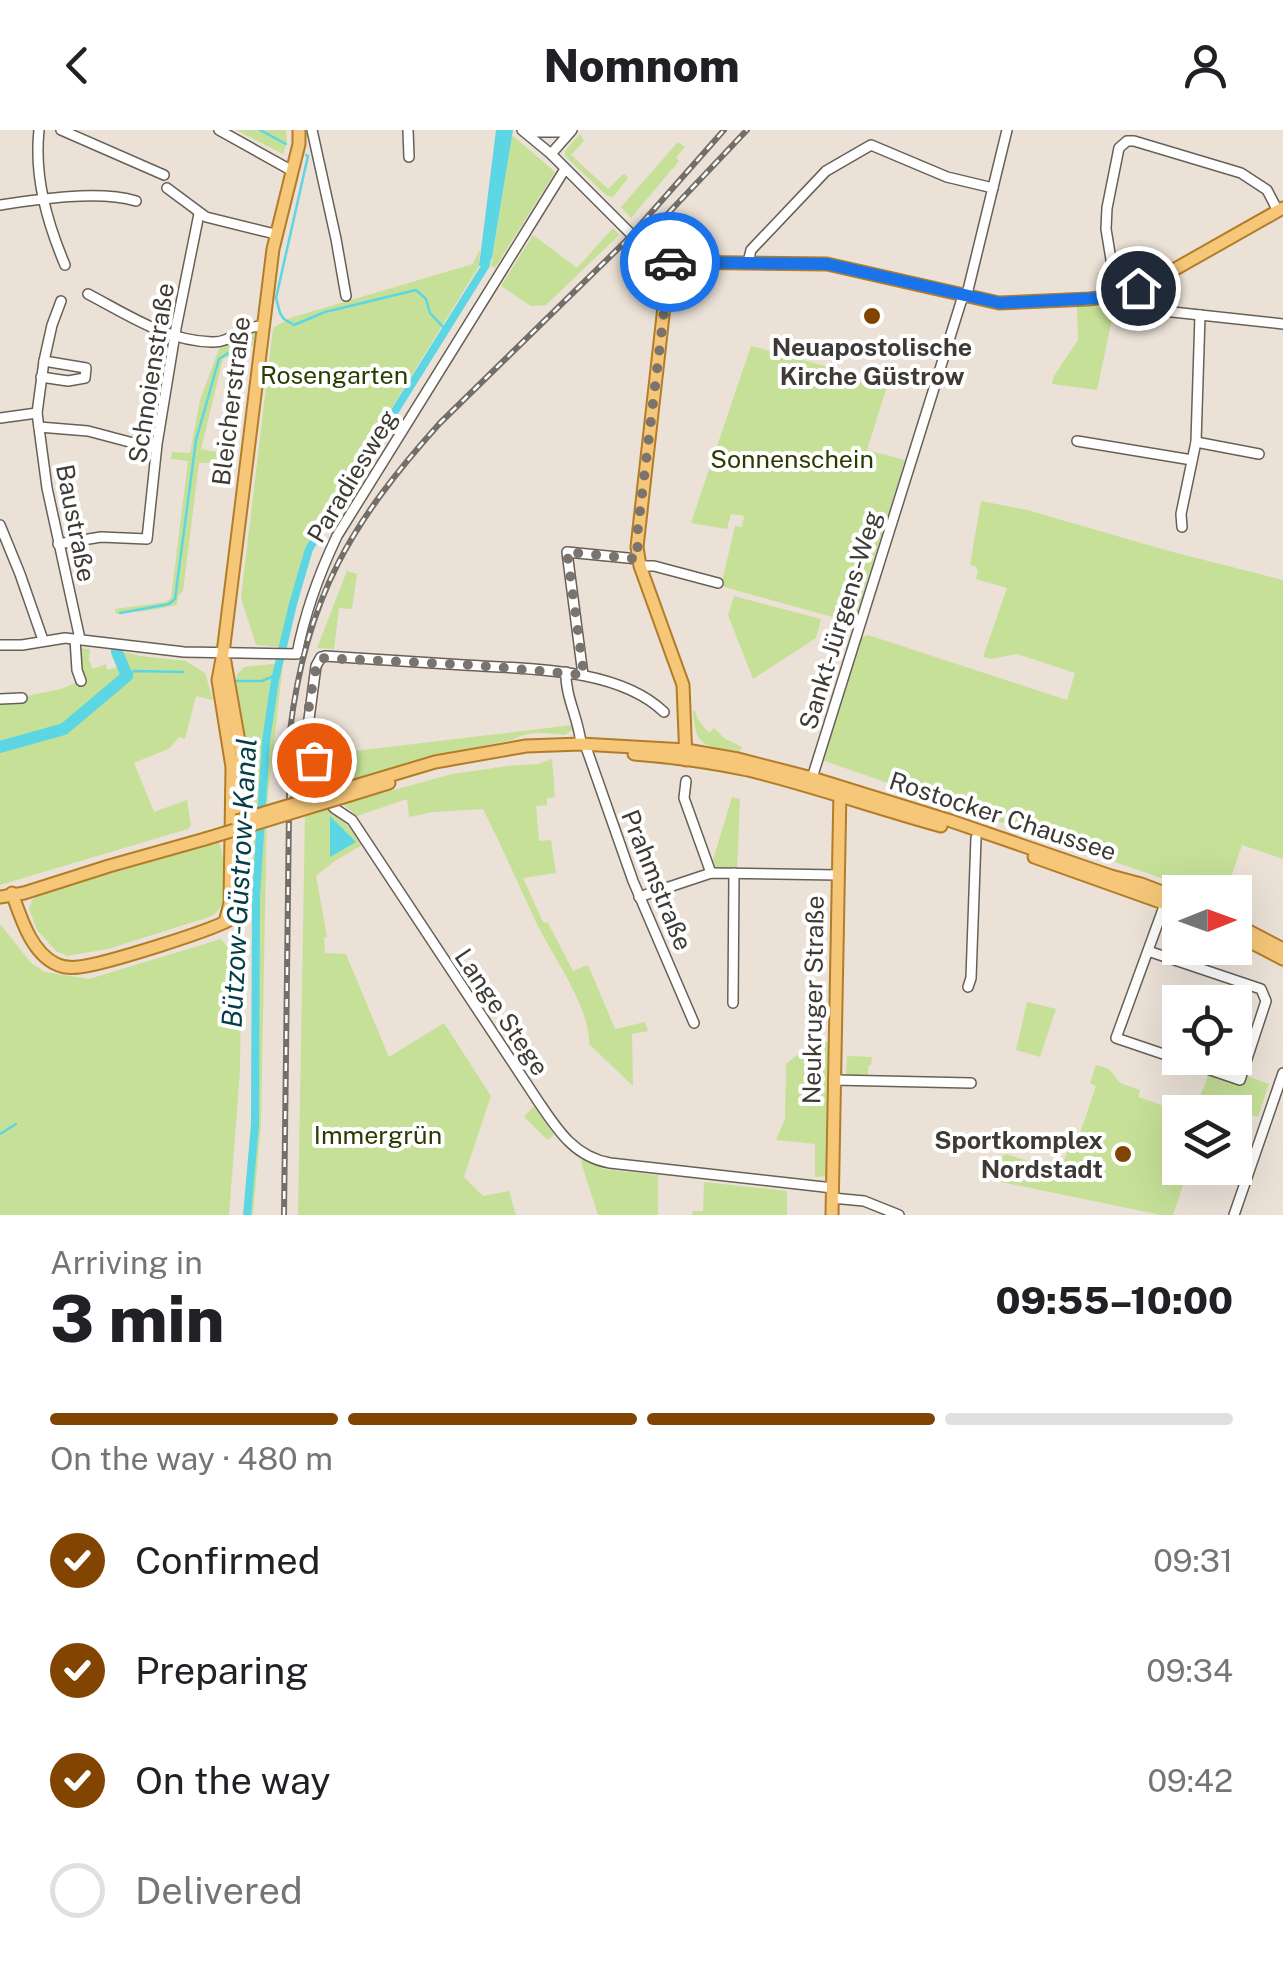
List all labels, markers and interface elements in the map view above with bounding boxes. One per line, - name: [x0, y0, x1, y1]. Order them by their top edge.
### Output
- icon: back: [50, 38, 105, 93]
- icon: person: [1178, 38, 1233, 93]
- text: Nomnom: [543, 39, 740, 92]
- courier: [620, 212, 720, 312]
- icon: car: [643, 235, 698, 290]
- pin: [1096, 246, 1181, 331]
- icon: home: [1111, 261, 1166, 316]
- street label: Schnoienstraße: [122, 281, 180, 465]
- marker: Neuapostolische Kirche Güstrow: [861, 305, 883, 327]
- street label: Bleicherstraße: [206, 315, 256, 487]
- place label: Neuapostolische Kirche Güstrow: [772, 332, 972, 391]
- park label: Rosengarten: [260, 360, 408, 390]
- street label: Paradiesweg: [301, 404, 403, 548]
- park label: Sonnenschein: [710, 444, 874, 474]
- street label: Baustraße: [50, 462, 102, 584]
- street label: Sankt-Jürgens-Weg: [792, 507, 888, 733]
- pin: [272, 718, 357, 803]
- icon: bag: [287, 733, 342, 788]
- water label: Bützow-Güstrow-Kanal: [214, 737, 263, 1029]
- street label: Rostocker Chaussee: [886, 765, 1120, 867]
- street label: Prahmstraße: [615, 805, 699, 955]
- north arrow: [1162, 875, 1252, 965]
- map controls: [1162, 875, 1252, 1185]
- street label: Neukruger Straße: [796, 895, 830, 1105]
- street label: Lange Stege: [449, 943, 555, 1081]
- button: locate: [1162, 985, 1252, 1075]
- button: layers: [1162, 1095, 1252, 1185]
- park label: Immergrün: [314, 1120, 442, 1150]
- place label: Sportkomplex Nordstadt: [934, 1125, 1103, 1184]
- marker: Sportkomplex Nordstadt: [1112, 1143, 1134, 1165]
- text: Arriving in: [50, 1244, 203, 1281]
- text: 09:55–10:00: [995, 1278, 1233, 1323]
- text: 3 min: [50, 1280, 225, 1357]
- text: On the way · 480 m: [50, 1440, 333, 1477]
- icon: check: [50, 1533, 105, 1588]
- text: Confirmed: [135, 1538, 320, 1583]
- text: 09:31: [1153, 1542, 1233, 1579]
- icon: check: [50, 1643, 105, 1698]
- text: Preparing: [135, 1648, 309, 1693]
- text: 09:34: [1146, 1652, 1233, 1689]
- icon: check: [50, 1753, 105, 1808]
- text: On the way: [135, 1758, 331, 1803]
- text: 09:42: [1147, 1762, 1233, 1799]
- text: Delivered: [135, 1868, 303, 1913]

